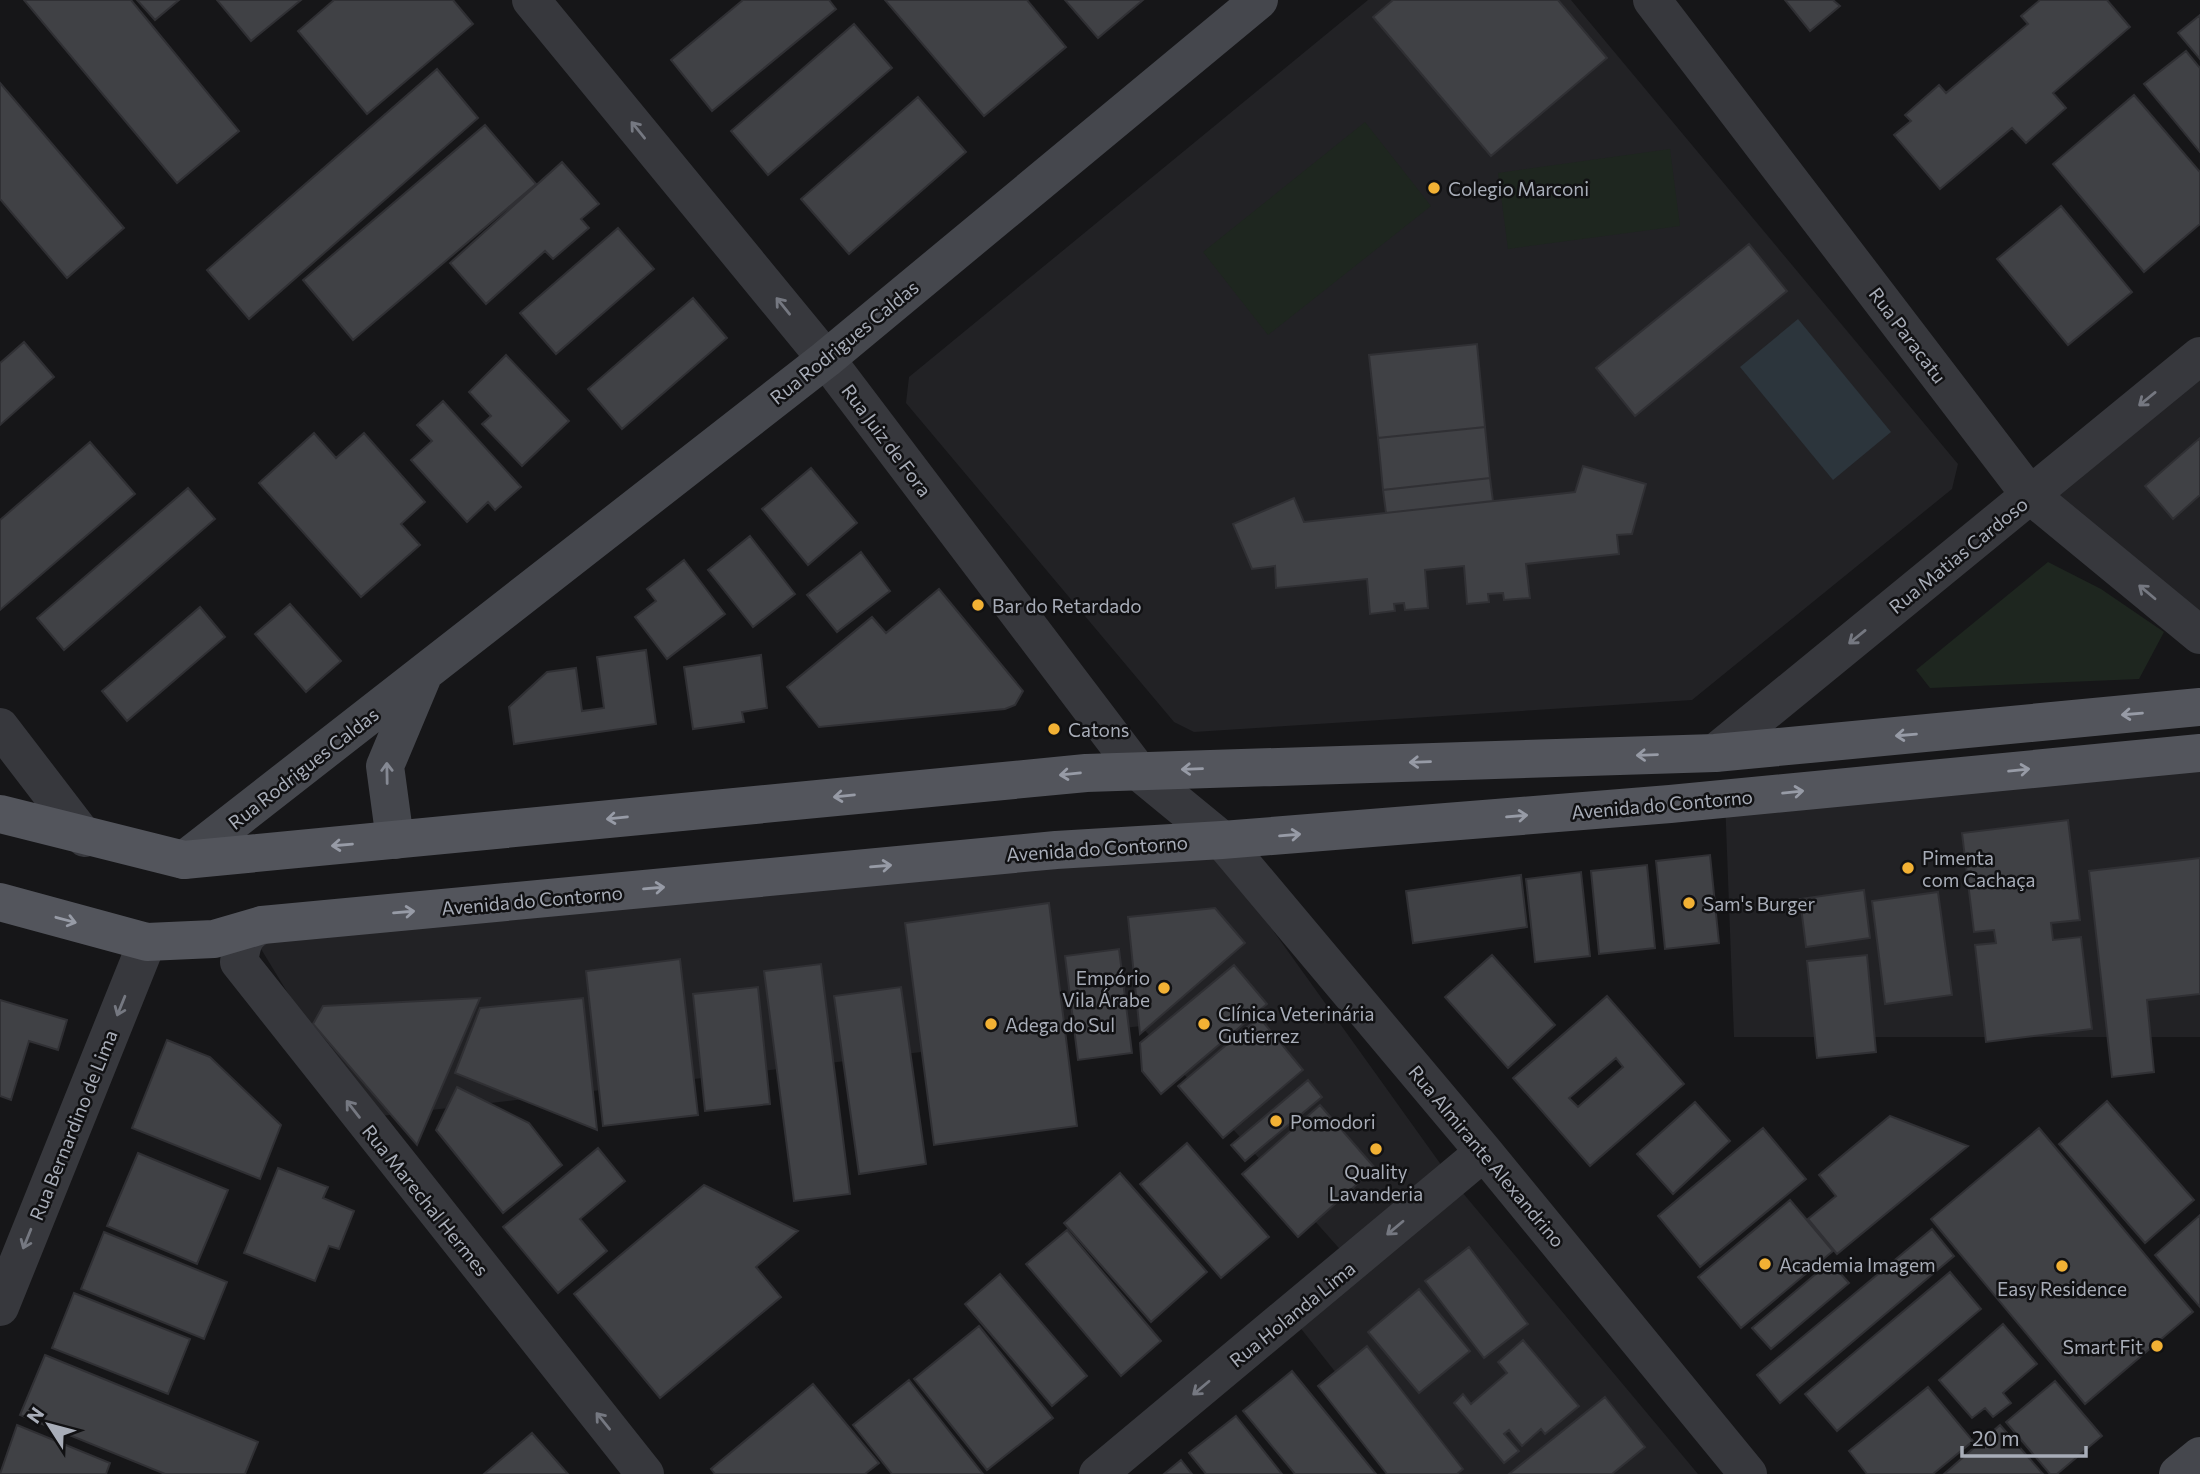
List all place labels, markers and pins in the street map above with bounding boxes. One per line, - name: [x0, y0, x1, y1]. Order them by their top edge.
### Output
- place label: Colegio Marconi: [1448, 177, 1589, 200]
- marker: Colegio Marconi: [1426, 180, 1442, 196]
- place label: Bar do Retardado: [992, 594, 1142, 617]
- marker: Bar do Retardado: [970, 597, 986, 613]
- place label: Catons: [1068, 718, 1130, 741]
- marker: Catons: [1046, 721, 1062, 737]
- place label: Pimenta com Cachaça: [1922, 846, 2035, 891]
- marker: Pimenta com Cachaça: [1900, 860, 1916, 876]
- place label: Sam's Burger: [1703, 892, 1815, 915]
- marker: Sam's Burger: [1681, 895, 1697, 911]
- place label: Empório Vila Árabe: [1062, 966, 1150, 1011]
- marker: Empório Vila Árabe: [1156, 980, 1172, 996]
- place label: Clínica Veterinária Gutierrez: [1218, 1002, 1374, 1047]
- place label: Adega do Sul: [1005, 1013, 1115, 1036]
- marker: Adega do Sul: [983, 1016, 999, 1032]
- marker: Clínica Veterinária Gutierrez: [1196, 1016, 1212, 1032]
- place label: Pomodori: [1290, 1110, 1376, 1133]
- marker: Pomodori: [1268, 1113, 1284, 1129]
- marker: Quality Lavanderia: [1368, 1141, 1384, 1157]
- place label: Quality Lavanderia: [1329, 1160, 1423, 1205]
- place label: Academia Imagem: [1779, 1253, 1936, 1276]
- marker: Academia Imagem: [1757, 1256, 1773, 1272]
- marker: Easy Residence: [2054, 1258, 2070, 1274]
- place label: Easy Residence: [1997, 1277, 2127, 1300]
- place label: Smart Fit: [2063, 1335, 2143, 1358]
- marker: Smart Fit: [2149, 1338, 2165, 1354]

